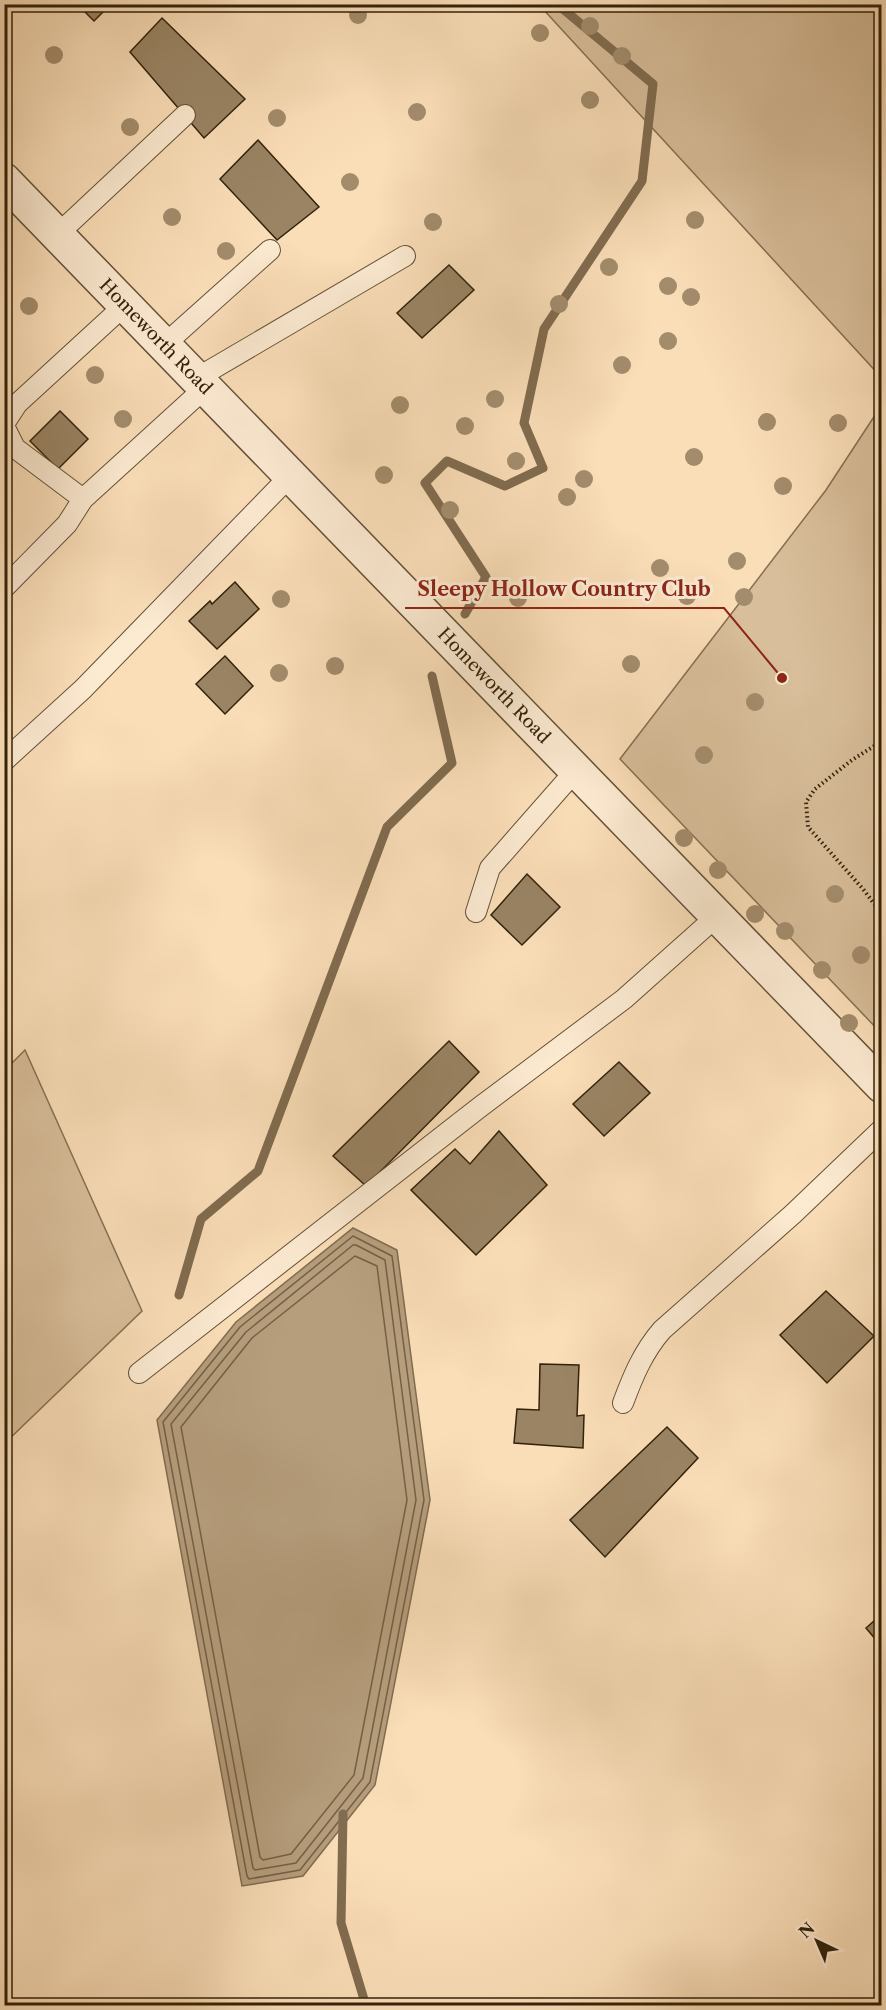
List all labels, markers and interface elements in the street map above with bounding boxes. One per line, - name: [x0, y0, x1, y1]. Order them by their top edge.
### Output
- street label: Homeworth Road: [95, 274, 217, 399]
- callout: Sleepy Hollow Country Club: [405, 570, 724, 608]
- text: Sleepy Hollow Country Club: [417, 577, 711, 601]
- street label: Homeworth Road: [433, 623, 555, 748]
- north arrow: [787, 1911, 847, 1971]
- text: N: [795, 1918, 819, 1942]

